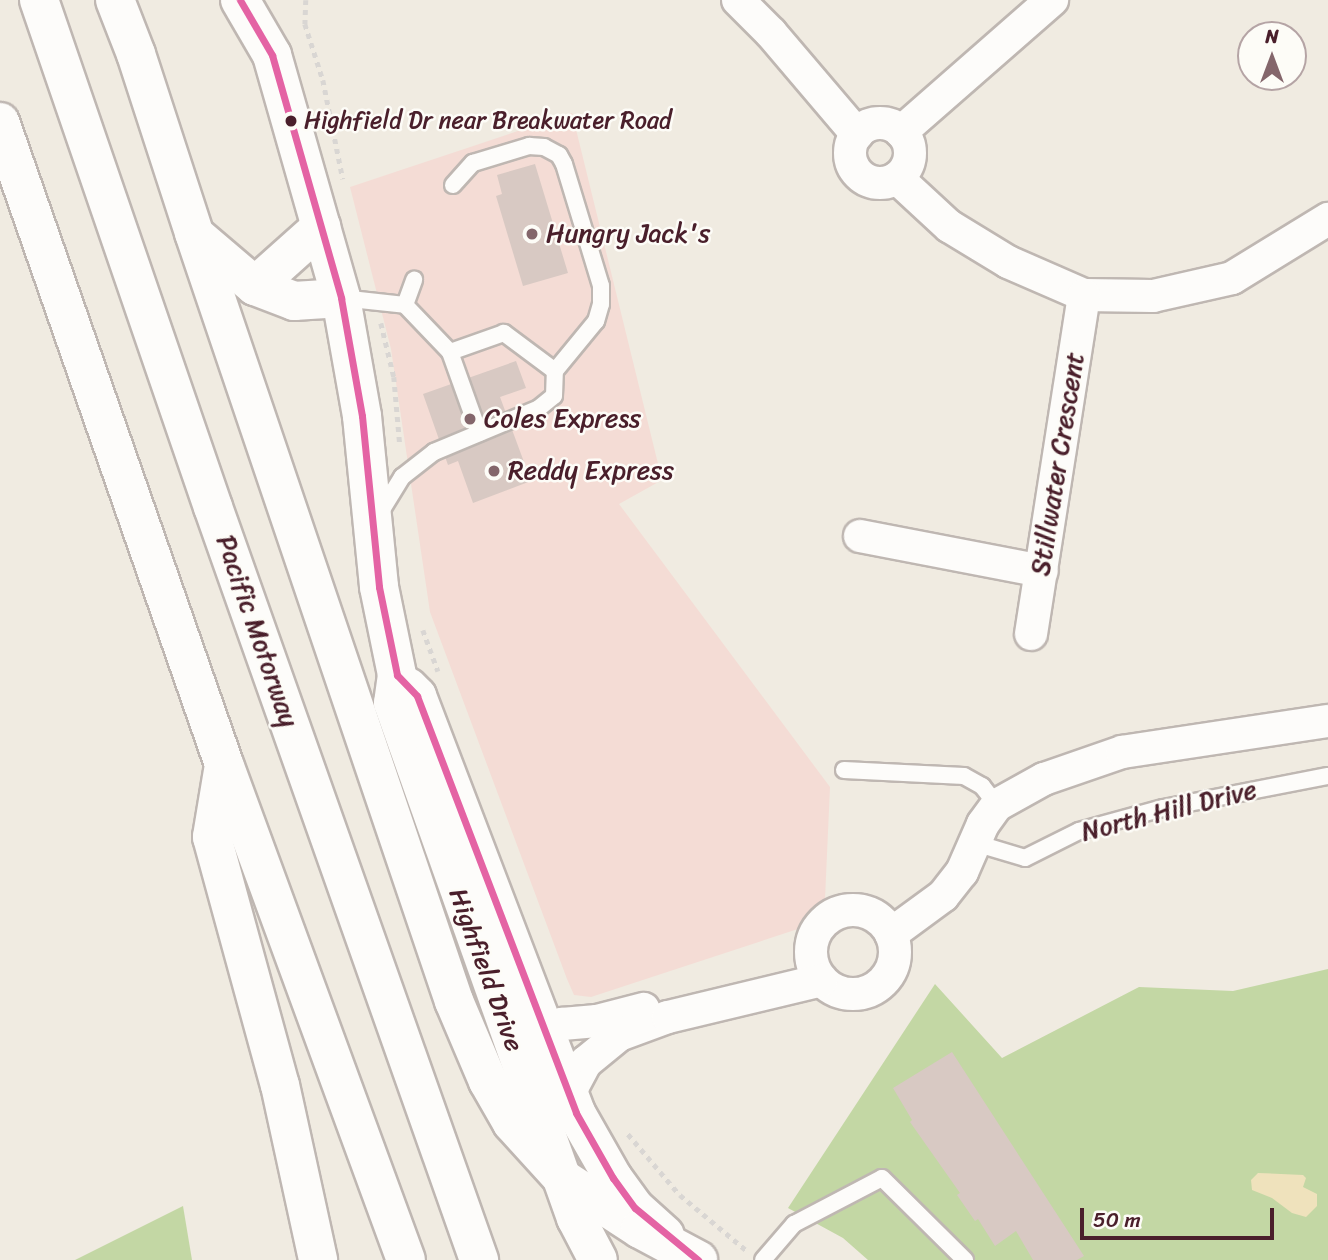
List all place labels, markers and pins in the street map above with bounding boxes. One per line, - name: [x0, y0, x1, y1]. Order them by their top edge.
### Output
- place label: Highfield Dr near Breakwater Road: [304, 107, 673, 135]
- marker: Highfield Dr near Breakwater Road: [284, 114, 298, 128]
- place label: Hungry Jack's: [546, 218, 709, 250]
- marker: Hungry Jack's: [524, 226, 540, 242]
- place label: Coles Express: [484, 403, 642, 435]
- marker: Coles Express: [462, 411, 478, 427]
- place label: Reddy Express: [508, 455, 674, 487]
- marker: Reddy Express: [486, 463, 502, 479]

